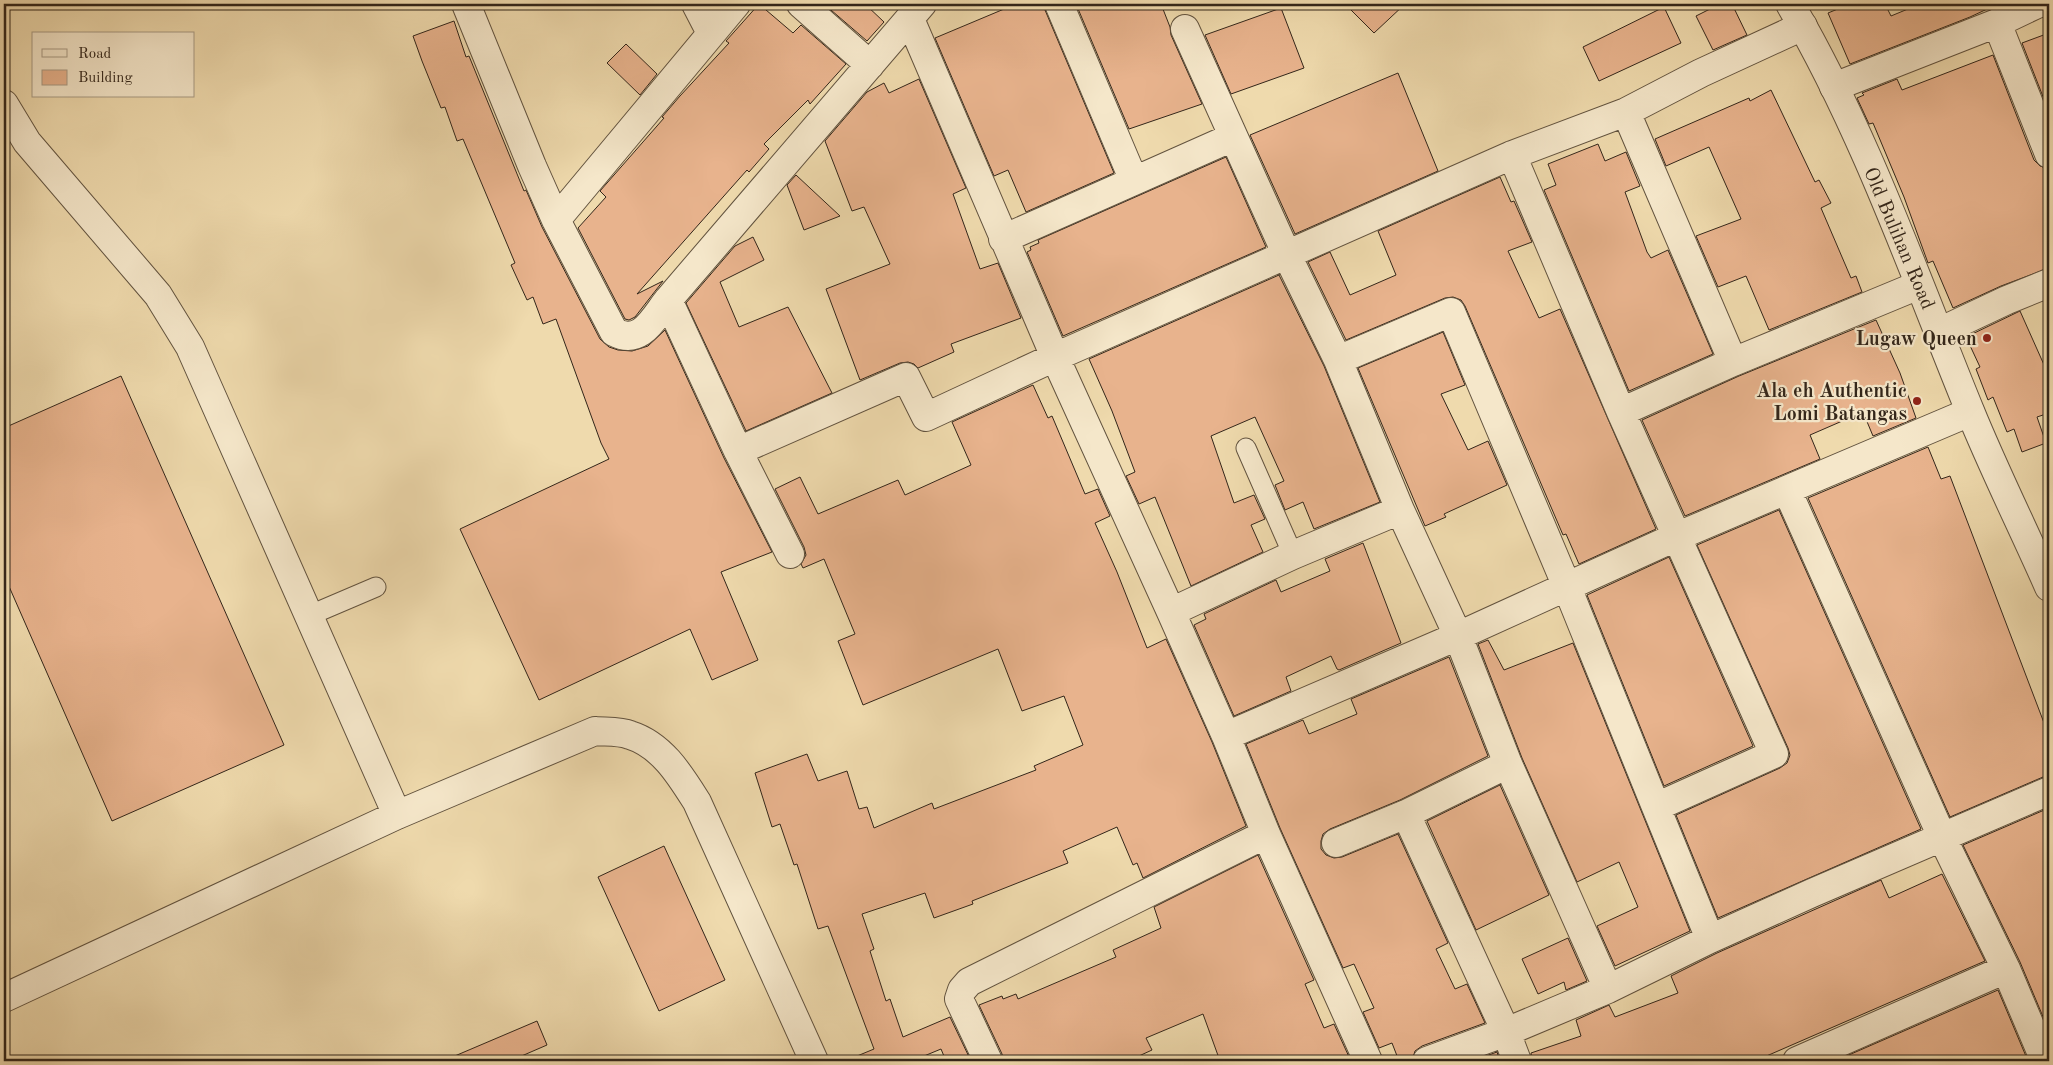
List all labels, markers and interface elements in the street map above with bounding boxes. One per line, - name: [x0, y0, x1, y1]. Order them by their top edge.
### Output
- legend: [32, 32, 195, 98]
- text: Road: [78, 47, 112, 62]
- text: Building: [78, 71, 133, 86]
- street label: Old Bulihan Road: [1859, 165, 1937, 313]
- place label: Lugaw Queen: [1855, 330, 1977, 350]
- marker: Lugaw Queen: [1981, 332, 1993, 344]
- place label: Ala eh Authentic Lomi Batangas: [1756, 382, 1907, 425]
- marker: Ala eh Authentic Lomi Batangas: [1911, 395, 1923, 407]

